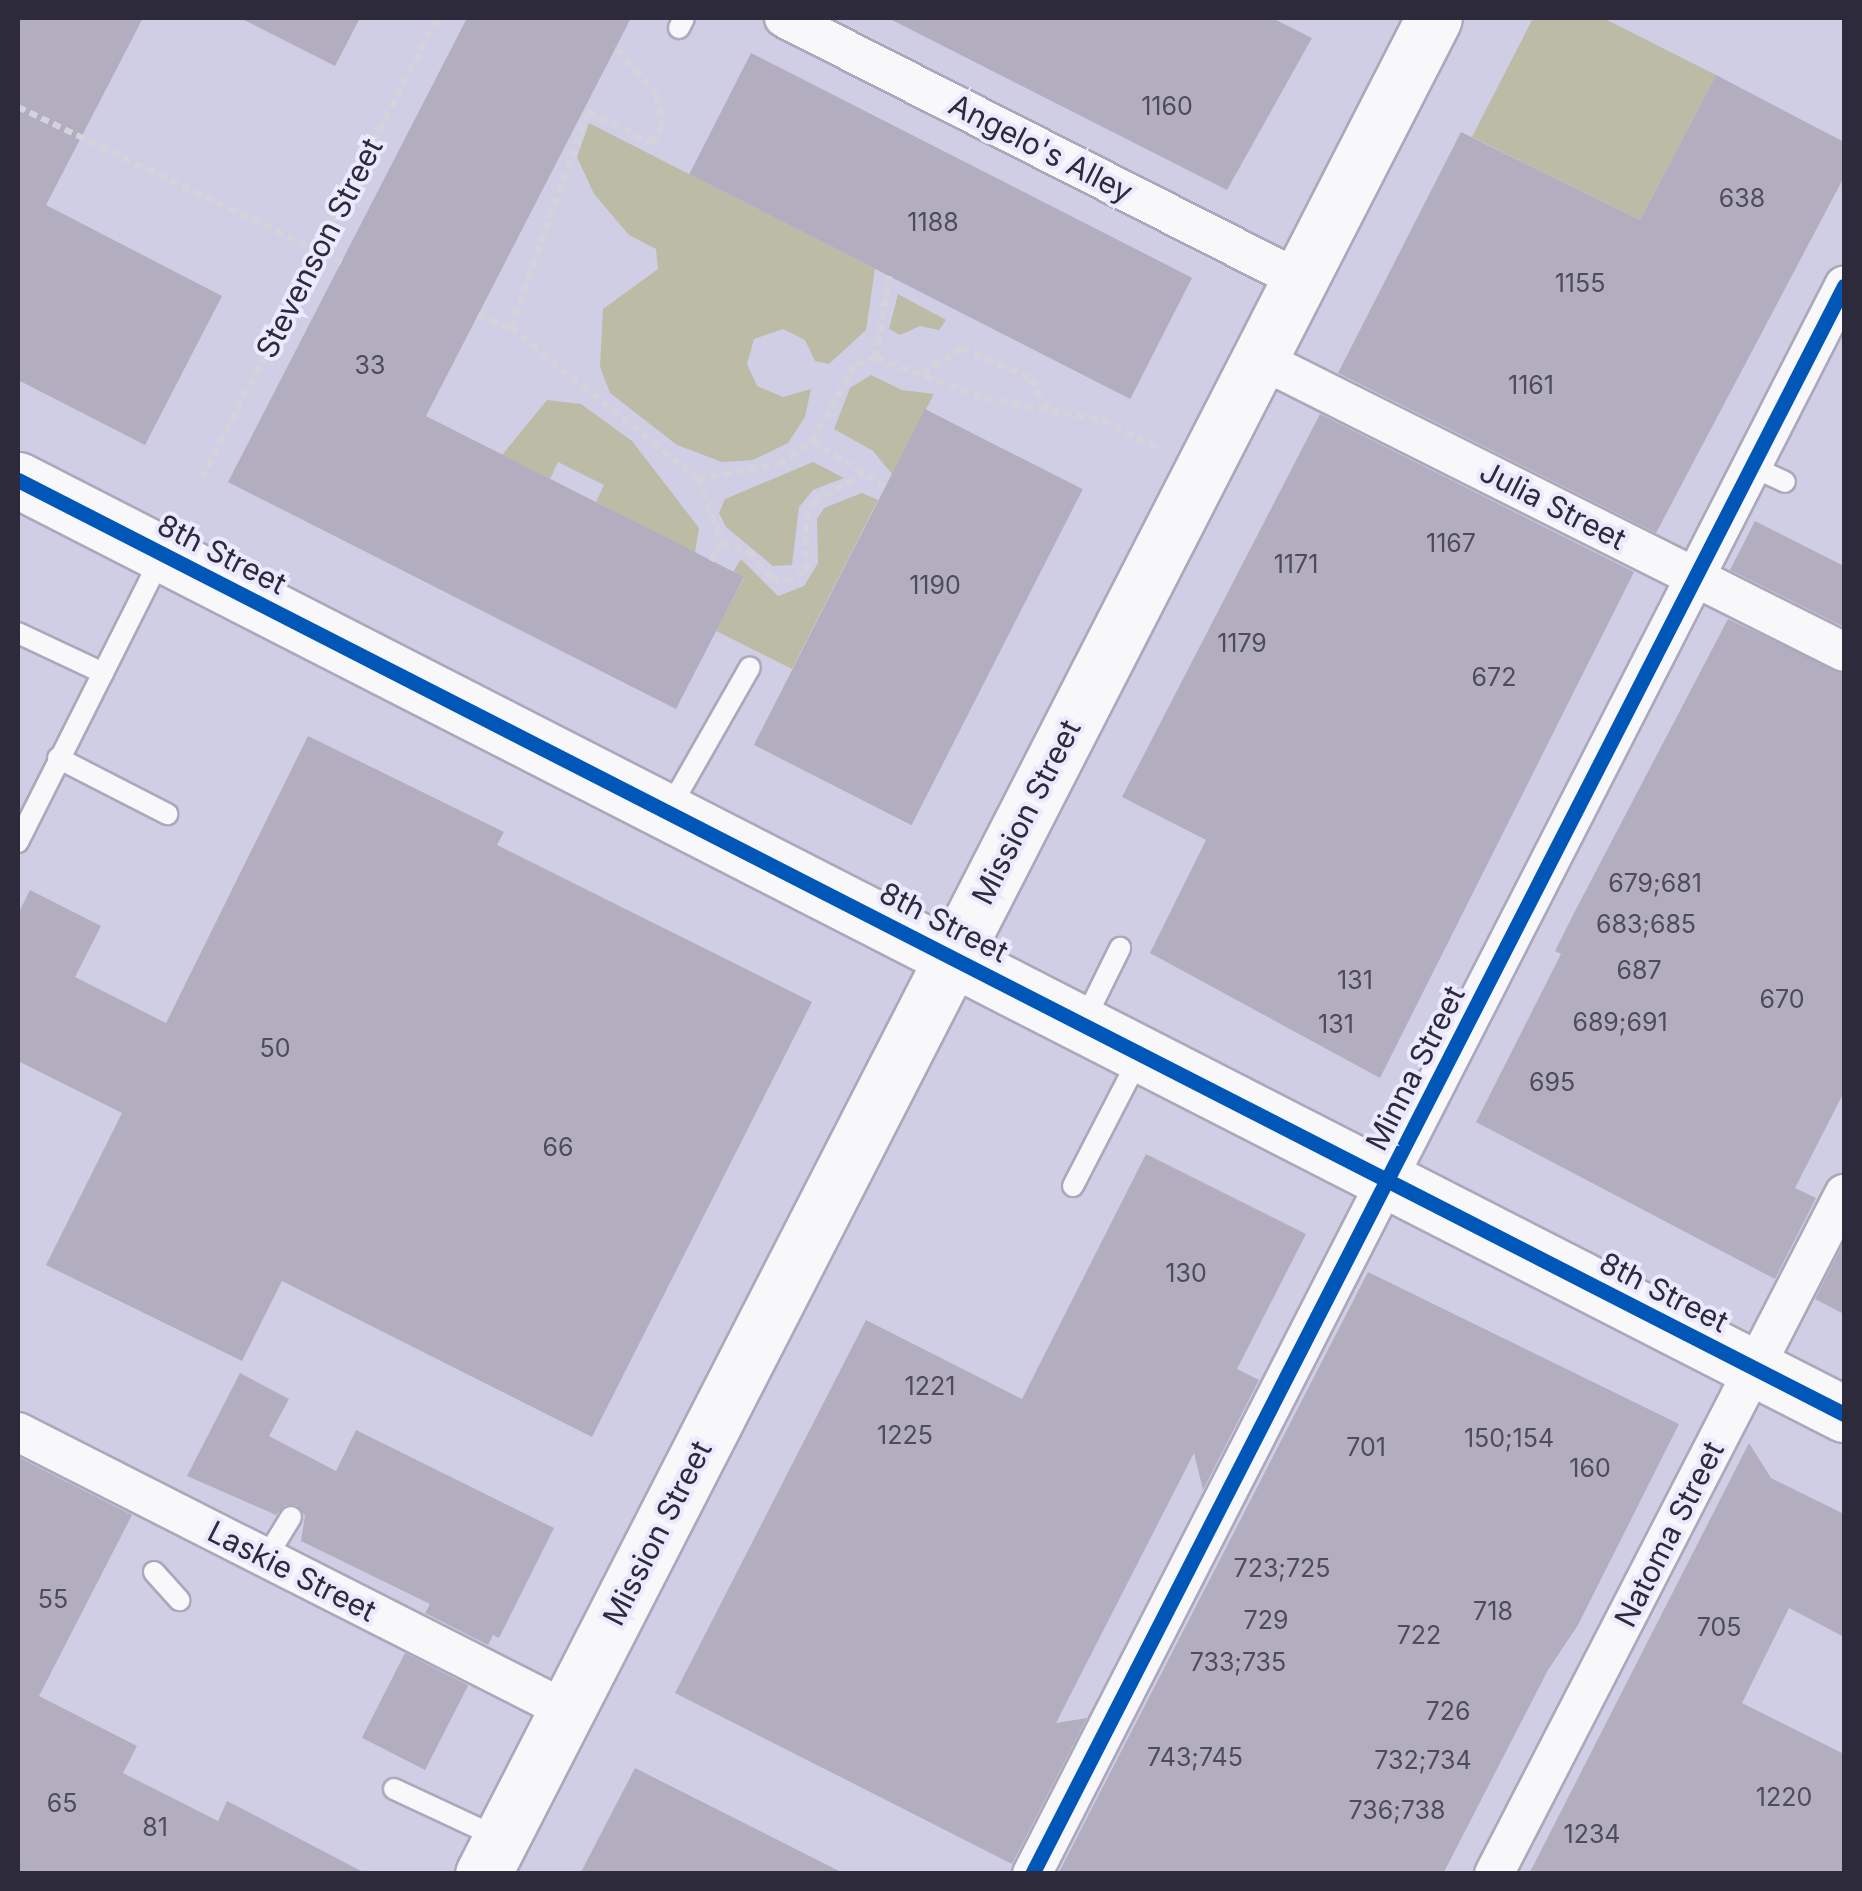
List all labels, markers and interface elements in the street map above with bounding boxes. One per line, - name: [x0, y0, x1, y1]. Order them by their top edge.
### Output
- street label: Angelo's Alley: [943, 86, 1139, 210]
- house number: 1160: [1141, 91, 1193, 121]
- street label: Stevenson Street: [248, 132, 390, 364]
- house number: 638: [1719, 183, 1765, 213]
- house number: 1188: [907, 207, 959, 237]
- house number: 1155: [1555, 268, 1605, 298]
- house number: 33: [355, 350, 385, 380]
- house number: 1161: [1508, 370, 1554, 400]
- street label: Julia Street: [1474, 453, 1632, 557]
- street label: 8th Street: [152, 506, 292, 602]
- house number: 1167: [1426, 528, 1476, 558]
- house number: 1171: [1274, 549, 1318, 579]
- house number: 1190: [909, 570, 961, 600]
- house number: 1179: [1217, 628, 1267, 658]
- house number: 672: [1472, 662, 1516, 692]
- street label: Mission Street: [964, 714, 1088, 910]
- house number: 679;681: [1608, 868, 1702, 898]
- street label: 8th Street: [874, 874, 1014, 970]
- house number: 683;685: [1596, 909, 1696, 939]
- house number: 687: [1616, 955, 1662, 985]
- house number: 131: [1337, 965, 1373, 995]
- street label: Minna Street: [1358, 980, 1472, 1156]
- house number: 670: [1759, 984, 1805, 1014]
- house number: 689;691: [1572, 1007, 1668, 1037]
- house number: 131: [1318, 1009, 1354, 1039]
- house number: 50: [260, 1033, 290, 1063]
- house number: 695: [1529, 1067, 1575, 1097]
- house number: 66: [542, 1132, 574, 1162]
- street label: 8th Street: [1594, 1244, 1734, 1340]
- house number: 130: [1165, 1258, 1207, 1288]
- house number: 1221: [905, 1371, 955, 1401]
- house number: 1225: [877, 1420, 933, 1450]
- house number: 150;154: [1464, 1423, 1554, 1453]
- house number: 701: [1346, 1432, 1386, 1462]
- street label: Mission Street: [595, 1435, 719, 1631]
- street label: Natoma Street: [1607, 1435, 1731, 1633]
- house number: 160: [1569, 1453, 1611, 1483]
- street label: Laskie Street: [202, 1513, 382, 1629]
- house number: 723;725: [1234, 1553, 1330, 1583]
- house number: 55: [38, 1584, 68, 1614]
- house number: 718: [1473, 1596, 1513, 1626]
- house number: 729: [1244, 1605, 1288, 1635]
- house number: 705: [1697, 1612, 1741, 1642]
- house number: 722: [1397, 1620, 1441, 1650]
- house number: 733;735: [1190, 1647, 1286, 1677]
- house number: 726: [1426, 1696, 1470, 1726]
- house number: 743;745: [1147, 1742, 1243, 1772]
- house number: 732;734: [1374, 1745, 1472, 1775]
- house number: 1220: [1756, 1782, 1812, 1812]
- house number: 65: [47, 1788, 77, 1818]
- house number: 736;738: [1349, 1795, 1445, 1825]
- house number: 81: [142, 1812, 168, 1842]
- house number: 1234: [1563, 1819, 1621, 1849]

